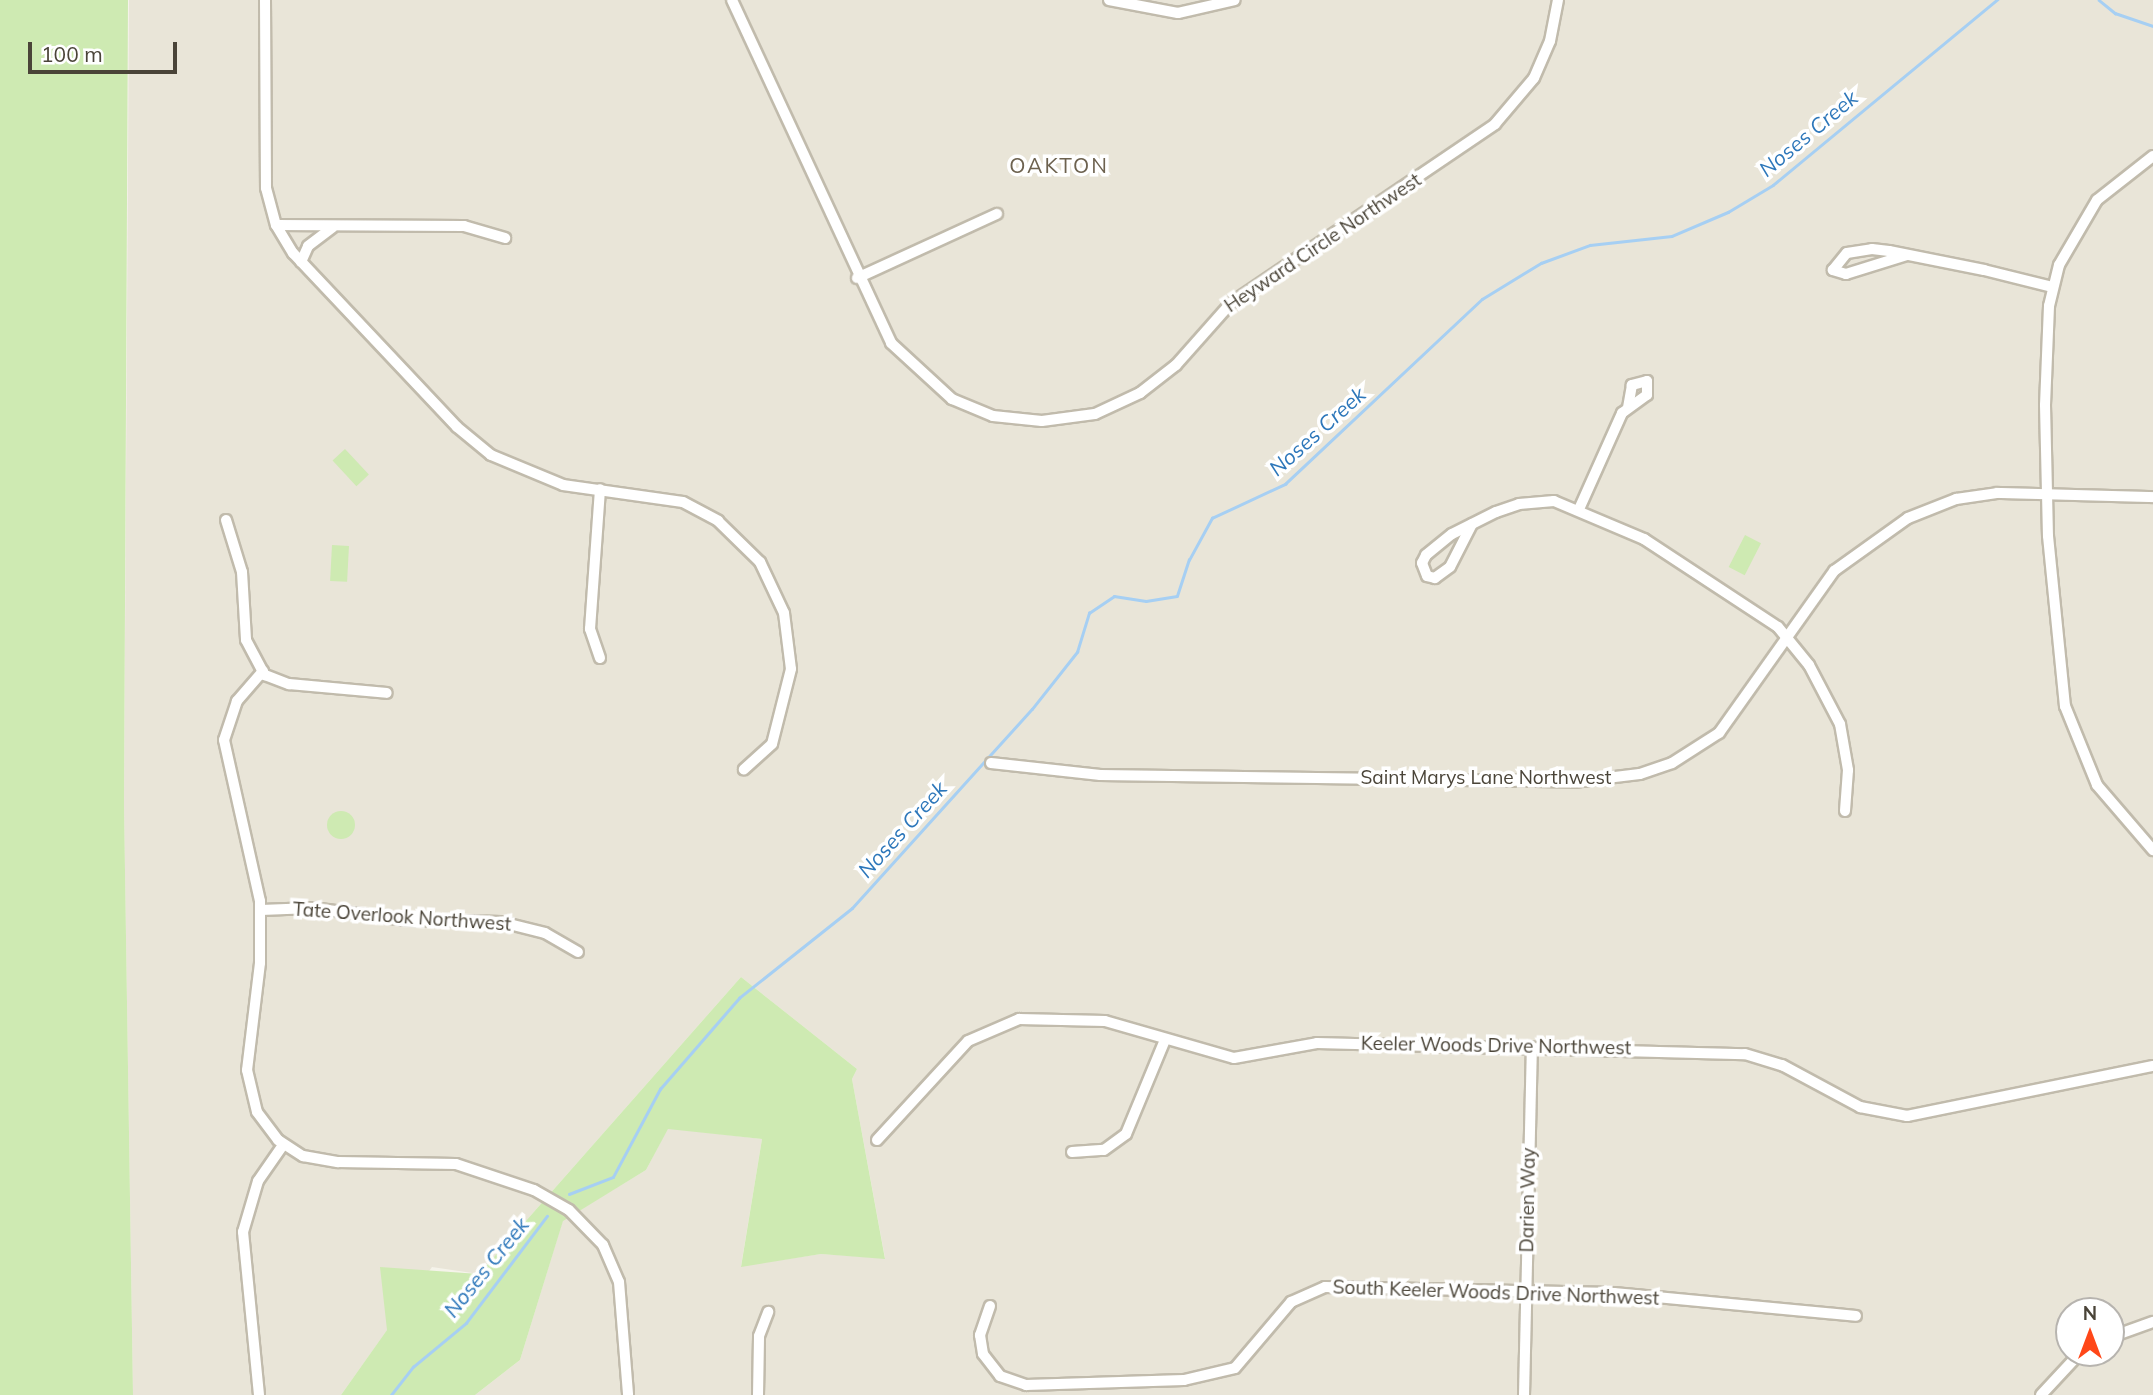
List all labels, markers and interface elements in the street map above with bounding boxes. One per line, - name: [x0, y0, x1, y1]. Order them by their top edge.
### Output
- scale bar: [32, 28, 180, 72]
- text: 100 m: [41, 41, 103, 67]
- water label: Noses Creek: [1754, 84, 1862, 182]
- district label: OAKTON: [1010, 152, 1108, 178]
- street label: Heyward Circle Northwest: [1220, 169, 1426, 317]
- water label: Noses Creek: [1264, 381, 1370, 481]
- street label: Saint Marys Lane Northwest: [1361, 767, 1611, 789]
- water label: Noses Creek: [852, 776, 952, 882]
- street label: Tate Overlook Northwest: [292, 898, 512, 936]
- street label: Keeler Woods Drive Northwest: [1361, 1032, 1631, 1060]
- street label: Darien Way: [1516, 1147, 1540, 1253]
- water label: Noses Creek: [438, 1212, 534, 1322]
- street label: South Keeler Woods Drive Northwest: [1332, 1276, 1660, 1310]
- north arrow: [2055, 1297, 2125, 1367]
- text: N: [2083, 1301, 2097, 1325]

